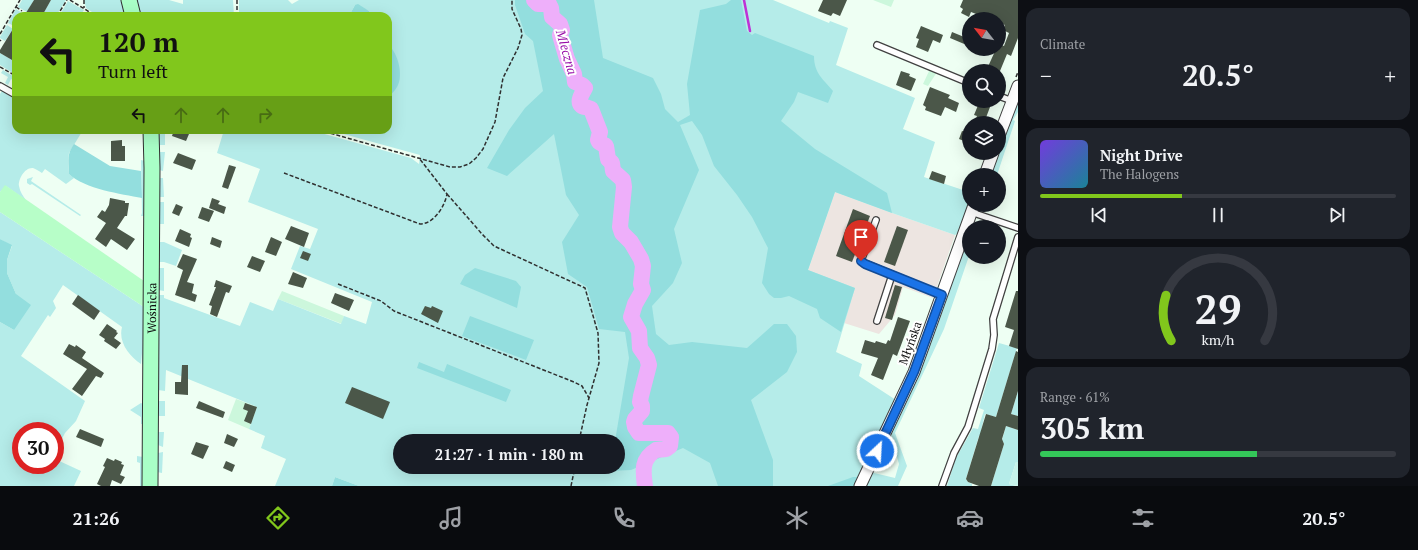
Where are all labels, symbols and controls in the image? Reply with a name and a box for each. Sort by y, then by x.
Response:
north arrow [962,12,1006,56]
map controls [962,12,1006,264]
text: 120 m [98,23,179,60]
water label: Mleczna [552,26,582,77]
icon: left [32,28,84,80]
text: Climate [1040,35,1085,53]
text: 20.5° [1182,55,1254,95]
text: Turn left [98,59,168,83]
text: − [1040,61,1052,90]
text: + [1384,61,1396,90]
button: search [962,64,1006,108]
icon: left [128,104,150,126]
icon: ahead [170,104,192,126]
icon: ahead [212,104,234,126]
icon: right [254,104,276,126]
button: layers [962,116,1006,160]
text: Night Drive [1100,145,1183,165]
text: The Halogens [1100,165,1179,183]
button: + [962,168,1006,212]
icon: previous [1088,204,1110,226]
icon: pause [1207,204,1229,226]
icon: next [1326,204,1348,226]
pin [844,220,878,261]
button: − [962,220,1006,264]
icon: arrive [850,226,872,248]
text: 29 [1194,281,1242,336]
street label: Wośnicka [143,283,159,334]
street label: Młyńska [895,319,925,367]
text: km/h [1202,329,1235,348]
text: Range · 61% [1040,388,1110,406]
text: 305 km [1040,408,1144,448]
speed limit sign: 30 [12,422,64,474]
position arrow [856,430,898,472]
text: 21:27 · 1 min · 180 m [435,444,583,464]
icon: directions [264,504,292,532]
icon: music [437,504,465,532]
icon: phone [610,504,638,532]
icon: climate [783,504,811,532]
icon: car [956,504,984,532]
icon: filters [1129,504,1157,532]
text: 21:26 [72,506,119,530]
text: 20.5° [1302,506,1345,530]

